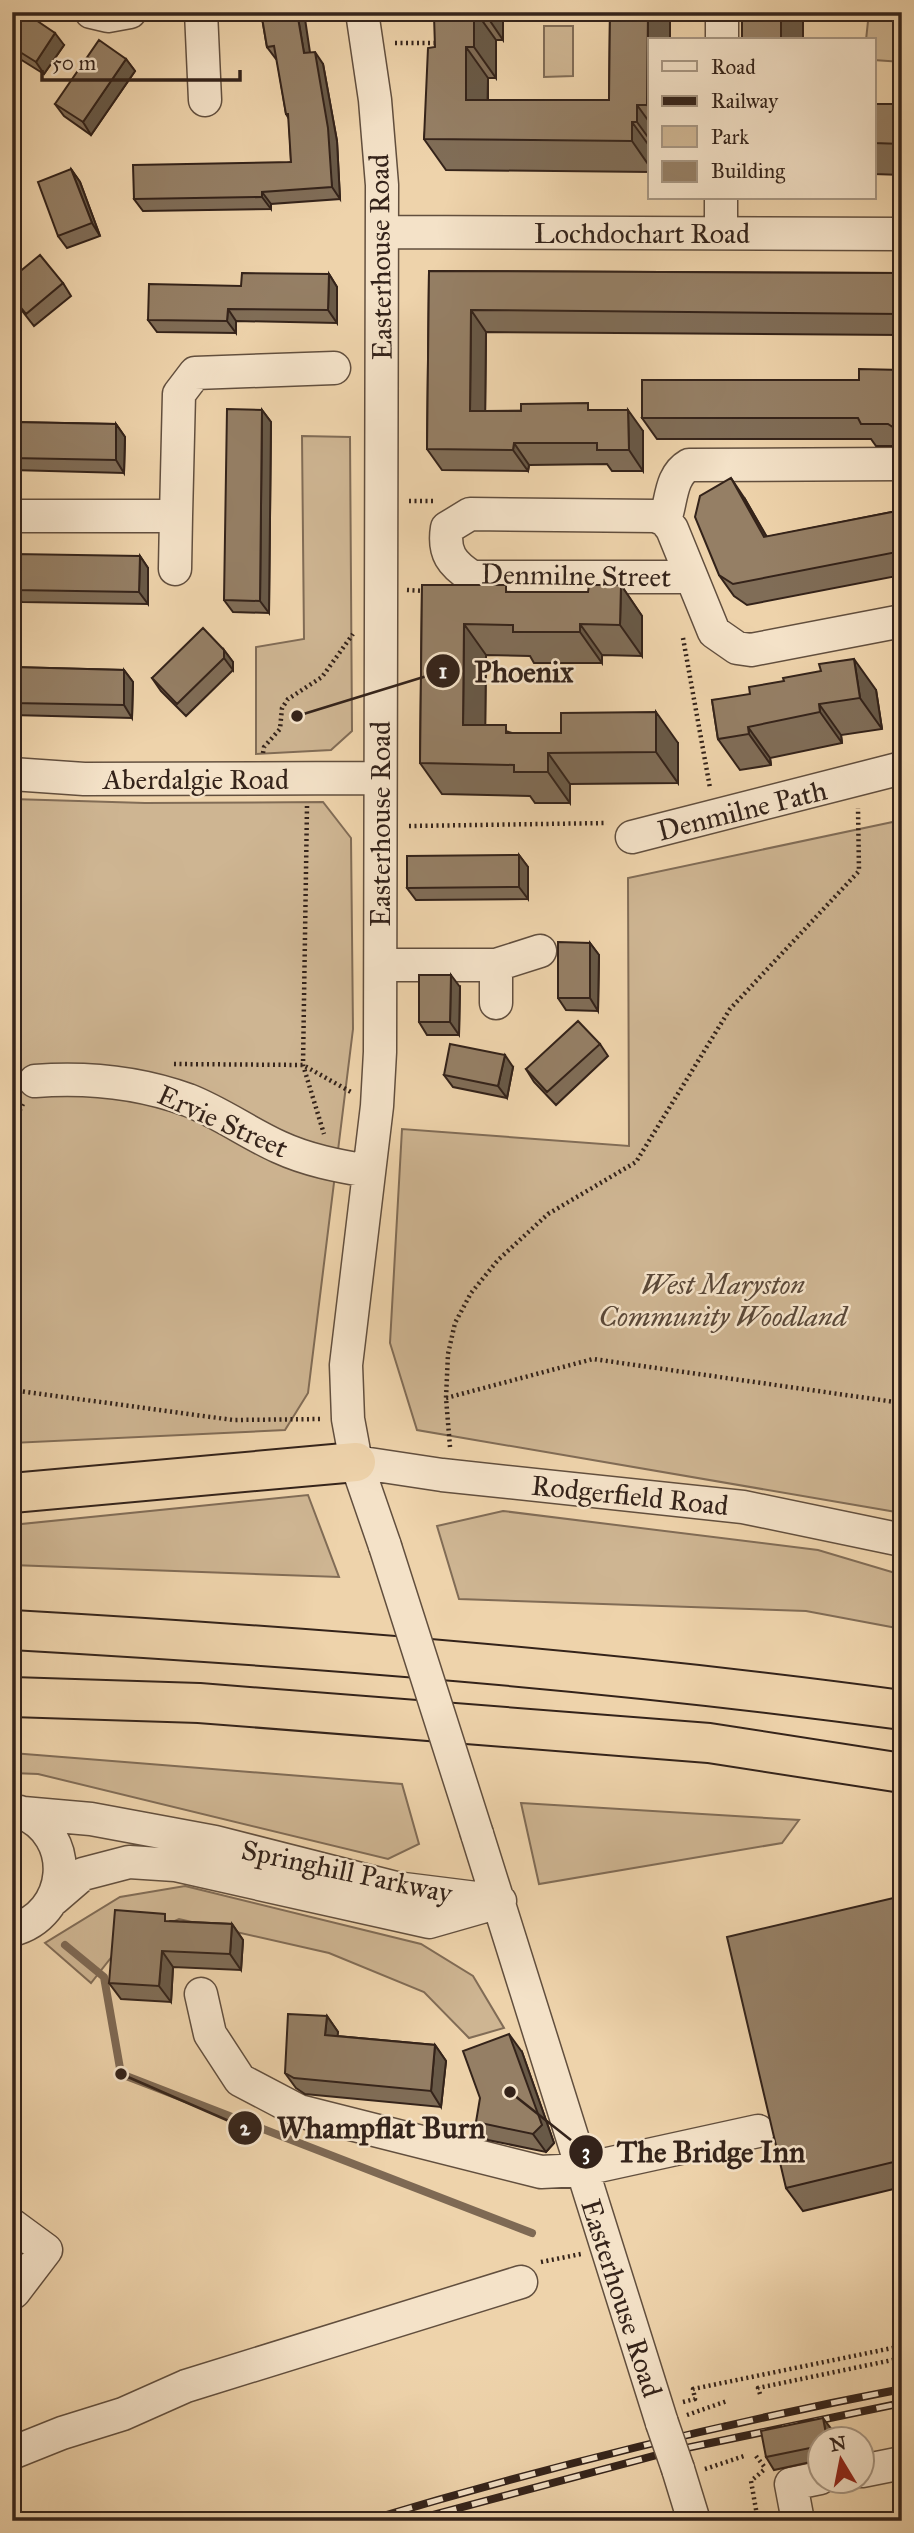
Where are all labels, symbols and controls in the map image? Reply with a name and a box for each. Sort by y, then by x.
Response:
scale bar [42,38,240,82]
legend [648,38,876,200]
text: 50 m [52,50,97,76]
text: Road [711,54,756,80]
text: Railway [711,88,779,114]
text: Park [711,124,749,150]
street label: Easterhouse Road [361,154,400,360]
text: Building [711,158,785,184]
street label: Lochdochart Road [534,216,750,251]
street label: Denmilne Street [481,556,671,595]
callout: Phoenix [425,646,588,697]
text: Phoenix [474,654,574,690]
text: 1 [439,658,447,684]
street label: Easterhouse Road [363,721,398,927]
street label: Aberdalgie Road [102,762,289,797]
street label: Denmilne Path [654,772,831,848]
street label: Ervie Street [152,1077,294,1166]
park label: West Maryston Community Woodland [599,1267,850,1334]
street label: Rodgerfield Road [530,1468,730,1523]
street label: Springhill Parkway [238,1832,456,1911]
callout: Whampflat Burn [227,2102,499,2153]
text: Whampflat Burn [277,2110,486,2146]
text: 2 [240,2115,251,2141]
callout: The Bridge Inn [568,2126,820,2177]
text: The Bridge Inn [617,2134,806,2170]
text: 3 [582,2139,590,2165]
street label: Easterhouse Road [573,2195,670,2402]
north arrow [806,2424,876,2494]
text: N [828,2431,848,2456]

